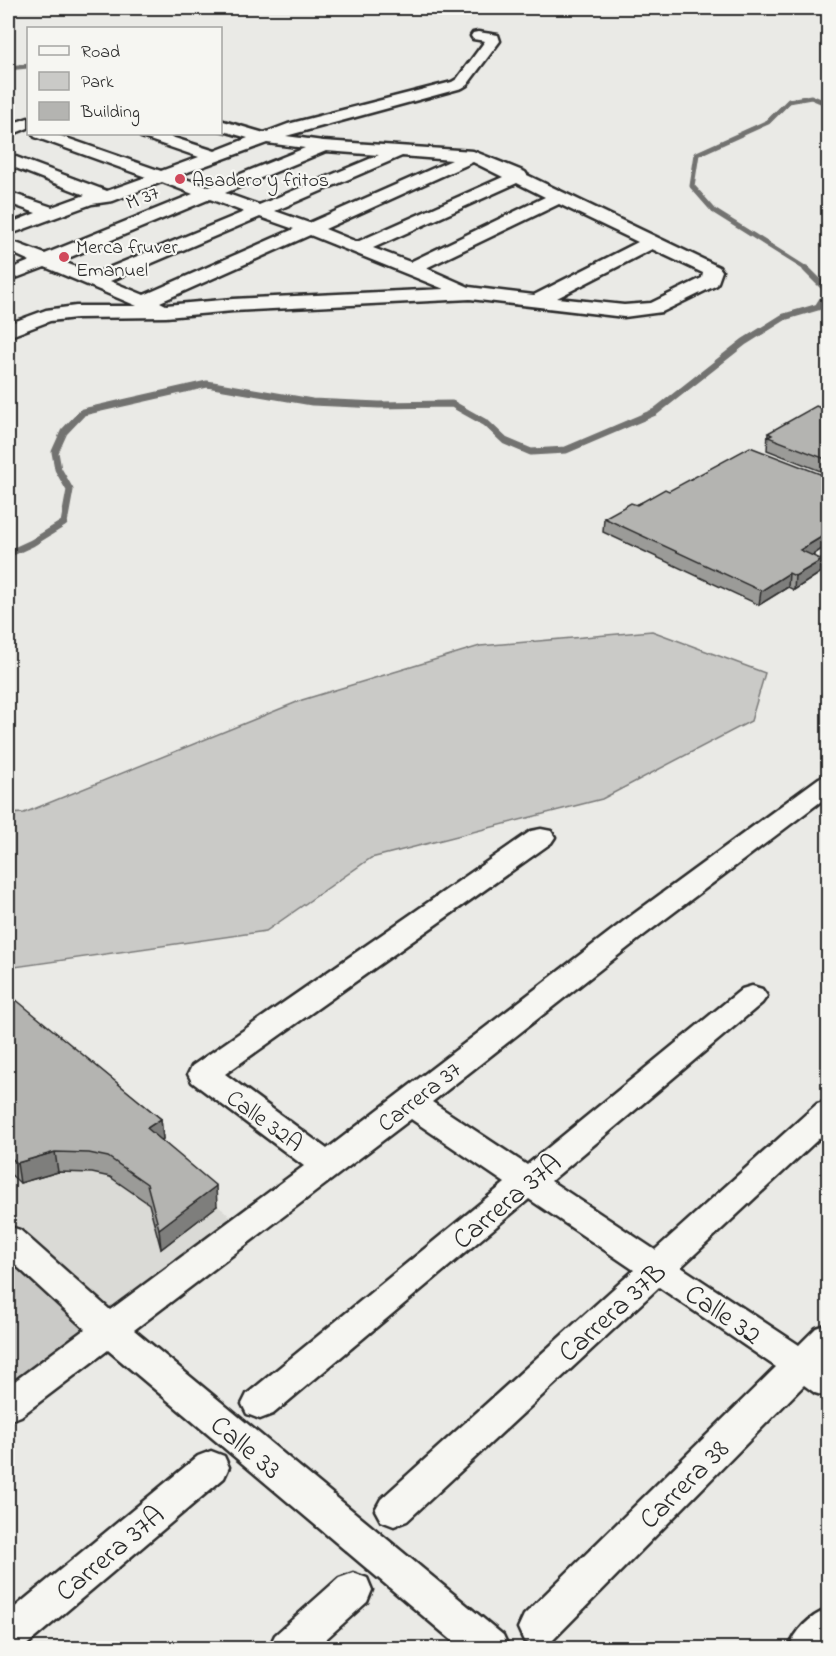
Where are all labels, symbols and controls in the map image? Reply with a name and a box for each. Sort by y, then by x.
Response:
legend [27,27,222,135]
text: Road [81,40,120,66]
text: Park [81,70,114,96]
text: Building [80,100,140,127]
place label: Asadero y fritos [192,167,329,196]
marker: Asadero y fritos [173,172,187,186]
street label: M 37 [122,180,164,219]
place label: Merca fruver Emanuel [76,234,179,286]
marker: Merca fruver Emanuel [57,250,71,264]
street label: Carrera 37 [371,1054,470,1142]
street label: Calle 32A [218,1082,309,1162]
street label: Carrera 37A [445,1145,572,1261]
street label: Carrera 37B [550,1254,677,1373]
street label: Calle 32 [675,1275,769,1357]
street label: Calle 33 [200,1406,290,1491]
street label: Carrera 38 [631,1431,740,1540]
street label: Carrera 37A [48,1497,175,1613]

